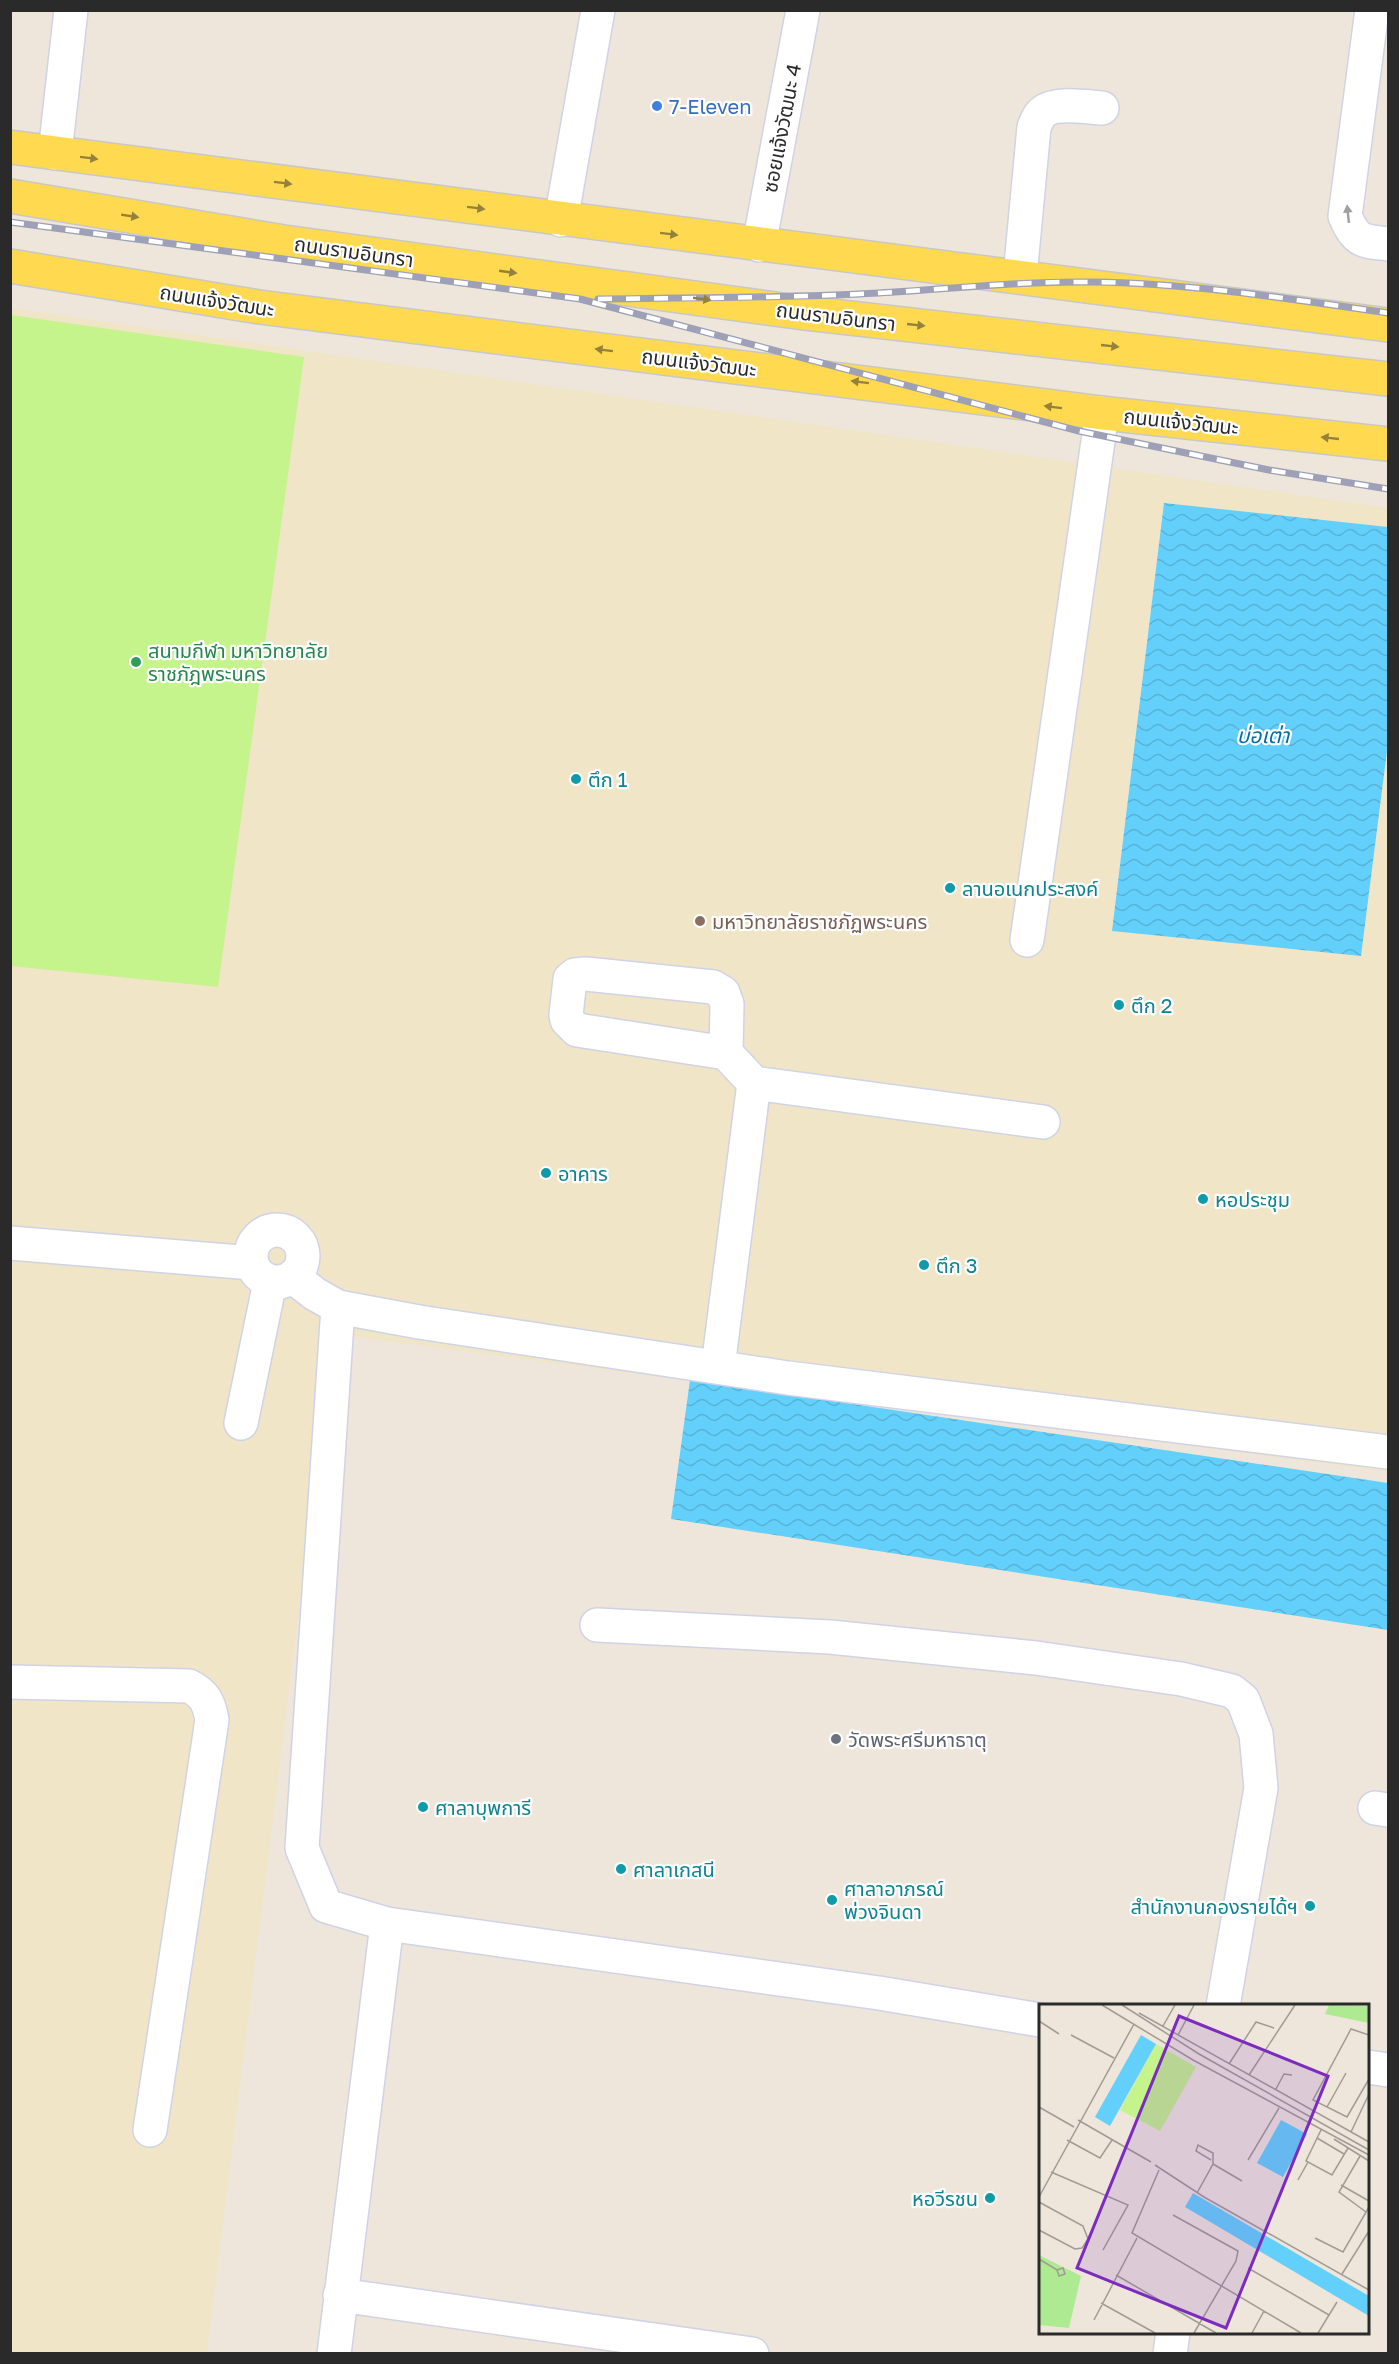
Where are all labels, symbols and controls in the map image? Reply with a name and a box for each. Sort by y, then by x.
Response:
street label: ซอยแจ้งวัฒนะ 4 [757,62,805,194]
place label: 7-Eleven [669,94,752,118]
marker: 7-Eleven [650,99,664,113]
one-way arrow [80,153,99,162]
one-way arrow [273,178,292,188]
one-way arrow [467,204,486,213]
one-way arrow [1343,205,1353,224]
one-way arrow [121,212,140,221]
one-way arrow [660,229,679,238]
street label: ถนนรามอินทรา [293,231,415,271]
one-way arrow [499,268,518,277]
street label: ถนนแจ้งวัฒนะ [158,279,276,321]
one-way arrow [692,294,711,303]
street label: ถนนรามอินทรา [775,297,897,335]
one-way arrow [907,320,926,330]
one-way arrow [1100,342,1119,351]
street label: ถนนแจ้งวัฒนะ [640,343,758,381]
one-way arrow [594,346,613,355]
one-way arrow [850,378,869,387]
one-way arrow [1044,402,1063,411]
street label: ถนนแจ้งวัฒนะ [1122,403,1240,439]
one-way arrow [1321,433,1340,442]
place label: สนามกีฬา มหาวิทยาลัย ราชภัฎพระนคร [148,638,328,685]
marker: สนามกีฬา มหาวิทยาลัย ราชภัฎพระนคร [129,655,143,669]
water label: บ่อเต่า [1237,722,1291,748]
place label: ตึก 1 [588,767,628,791]
marker: ตึก 1 [569,772,583,786]
place label: ลานอเนกประสงค์ [962,876,1098,900]
marker: ลานอเนกประสงค์ [943,881,957,895]
place label: มหาวิทยาลัยราชภัฏพระนคร [712,909,927,933]
marker: มหาวิทยาลัยราชภัฏพระนคร [693,914,707,928]
place label: ตึก 2 [1131,993,1172,1017]
marker: ตึก 2 [1112,998,1126,1012]
place label: อาคาร [558,1161,608,1185]
marker: อาคาร [539,1166,553,1180]
place label: หอประชุม [1215,1187,1290,1212]
marker: หอประชุม [1196,1192,1210,1206]
place label: ตึก 3 [936,1253,977,1277]
marker: ตึก 3 [917,1258,931,1272]
place label: วัดพระศรีมหาธาตุ [848,1727,987,1752]
marker: วัดพระศรีมหาธาตุ [829,1732,843,1746]
place label: ศาลาบุพการี [435,1795,531,1820]
marker: ศาลาบุพการี [416,1800,430,1814]
place label: ศาลาเกสนี [633,1857,715,1881]
marker: ศาลาเกสนี [614,1862,628,1876]
place label: ศาลาอาภรณ์ พ่วงจินดา [844,1876,944,1923]
marker: ศาลาอาภรณ์ พ่วงจินดา [825,1893,839,1907]
place label: สำนักงานกองรายได้ฯ [1131,1894,1298,1918]
marker: สำนักงานกองรายได้ฯ [1303,1899,1317,1913]
inset map [1039,2004,1369,2334]
place label: หอวีรชน [912,2186,978,2210]
marker: หอวีรชน [983,2191,997,2205]

